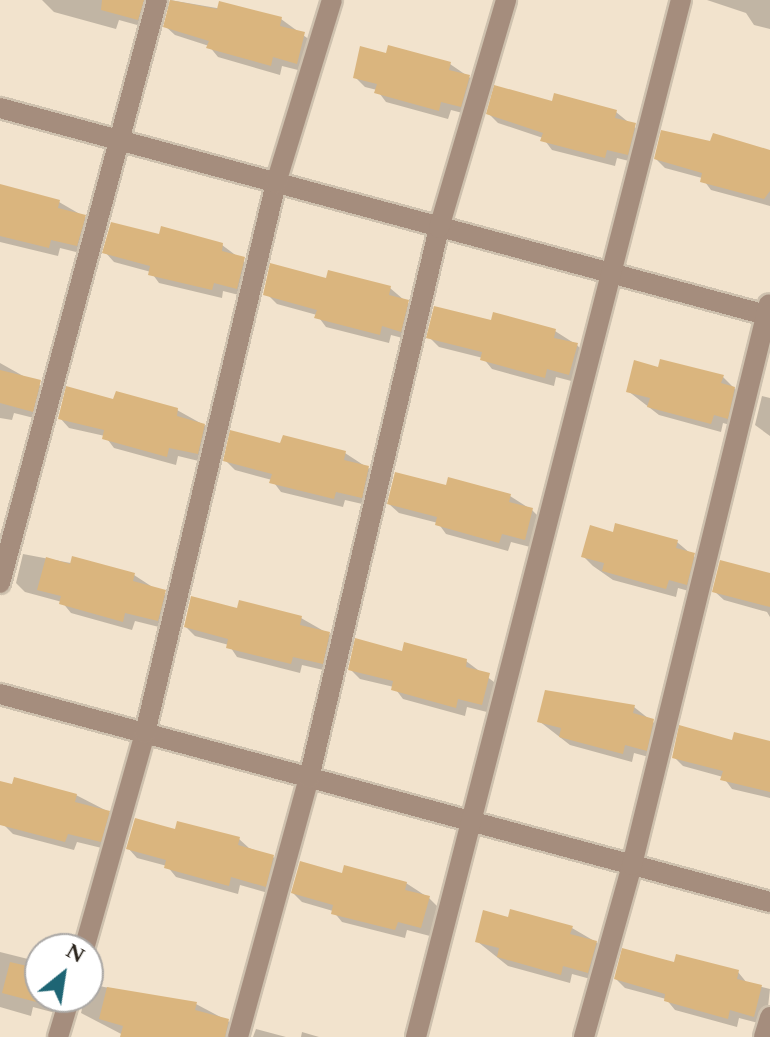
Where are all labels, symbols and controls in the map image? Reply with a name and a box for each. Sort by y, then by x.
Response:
north arrow [24,933,104,1013]
text: N [59,935,91,972]

